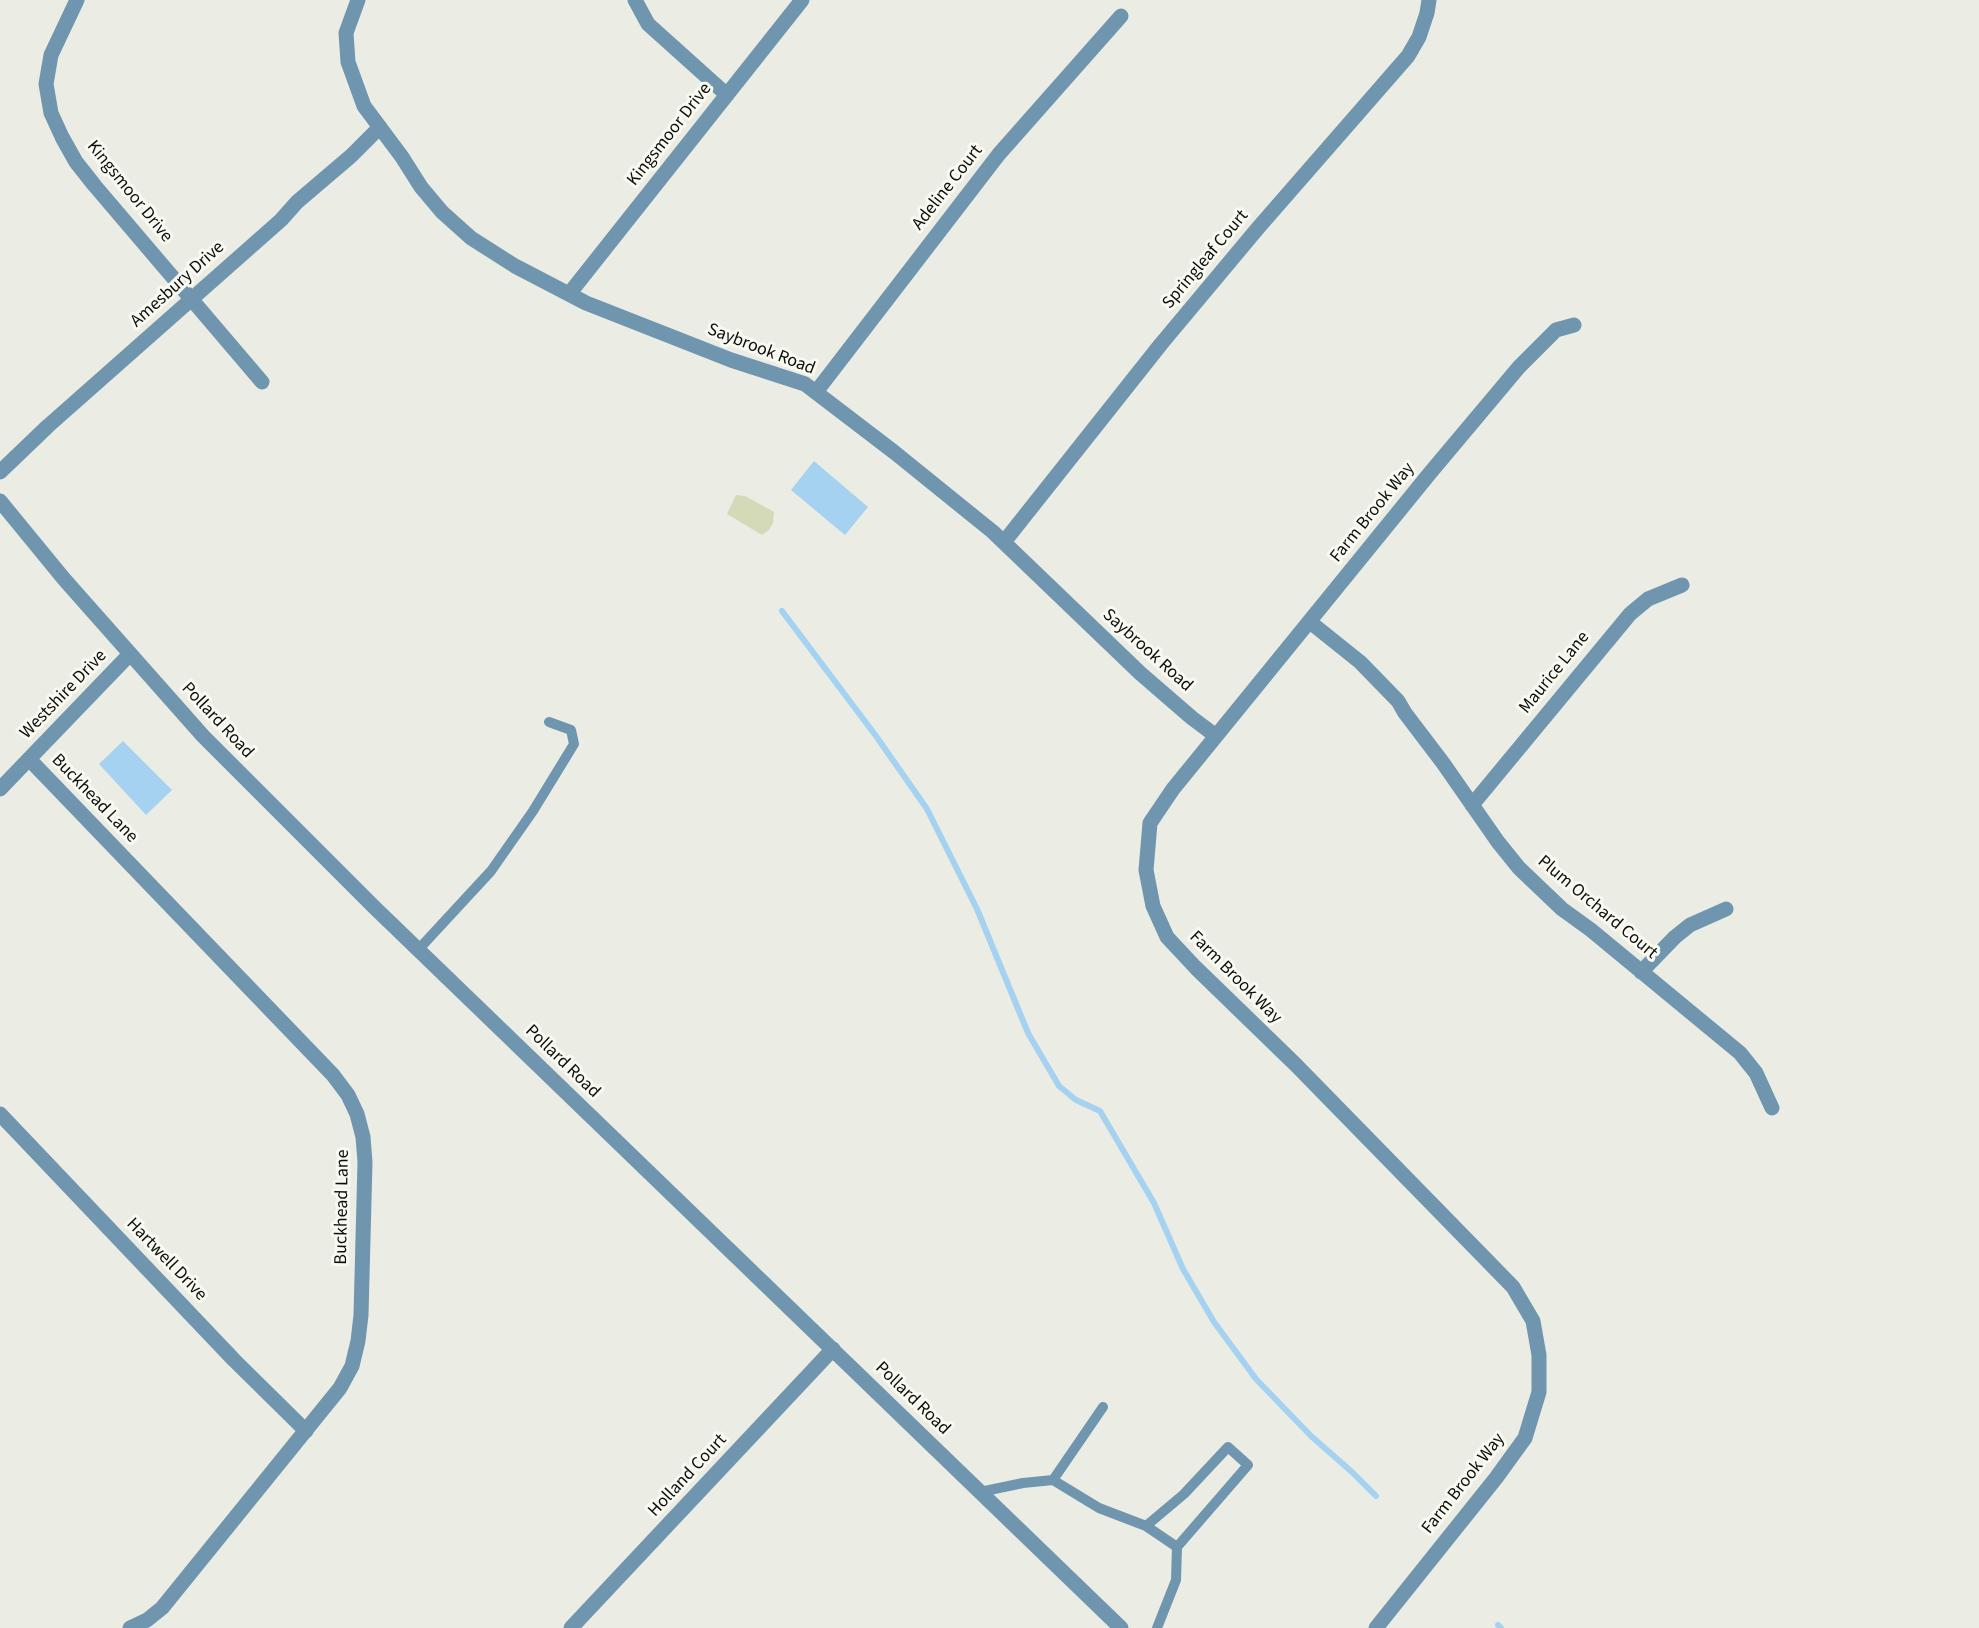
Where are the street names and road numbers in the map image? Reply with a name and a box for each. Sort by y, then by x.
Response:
street label: Kingsmoor Drive [623,79,717,191]
street label: Kingsmoor Drive [81,137,177,247]
street label: Adeline Court [908,141,988,235]
street label: Springleaf Court [1158,206,1254,314]
street label: Amesbury Drive [127,237,229,333]
street label: Saybrook Road [704,320,818,380]
street label: Farm Brook Way [1326,459,1420,567]
street label: Saybrook Road [1098,605,1196,697]
street label: Maurice Lane [1515,628,1595,718]
street label: Westshire Drive [16,646,112,744]
street label: Pollard Road [176,679,258,763]
street label: Buckhead Lane [46,750,142,848]
street label: Plum Orchard Court [1533,852,1661,964]
street label: Farm Brook Way [1184,927,1286,1029]
street label: Pollard Road [520,1021,604,1103]
street label: Buckhead Lane [331,1149,355,1265]
street label: Hartwell Drive [121,1214,211,1306]
street label: Pollard Road [870,1358,954,1440]
street label: Farm Brook Way [1418,1429,1510,1539]
street label: Holland Court [644,1430,732,1522]

